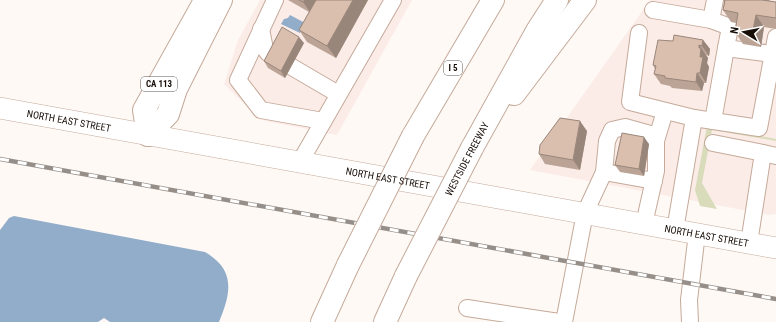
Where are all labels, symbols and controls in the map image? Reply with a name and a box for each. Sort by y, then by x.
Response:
north arrow [724,12,764,52]
text: N [728,26,742,35]
road number: I 5 [444,61,462,75]
road number: CA 113 [141,77,177,91]
street label: NORTH EAST STREET [26,107,112,133]
street label: WESTSIDE FREEWAY [443,120,491,198]
street label: NORTH EAST STREET [345,165,431,191]
street label: NORTH EAST STREET [664,223,749,248]

